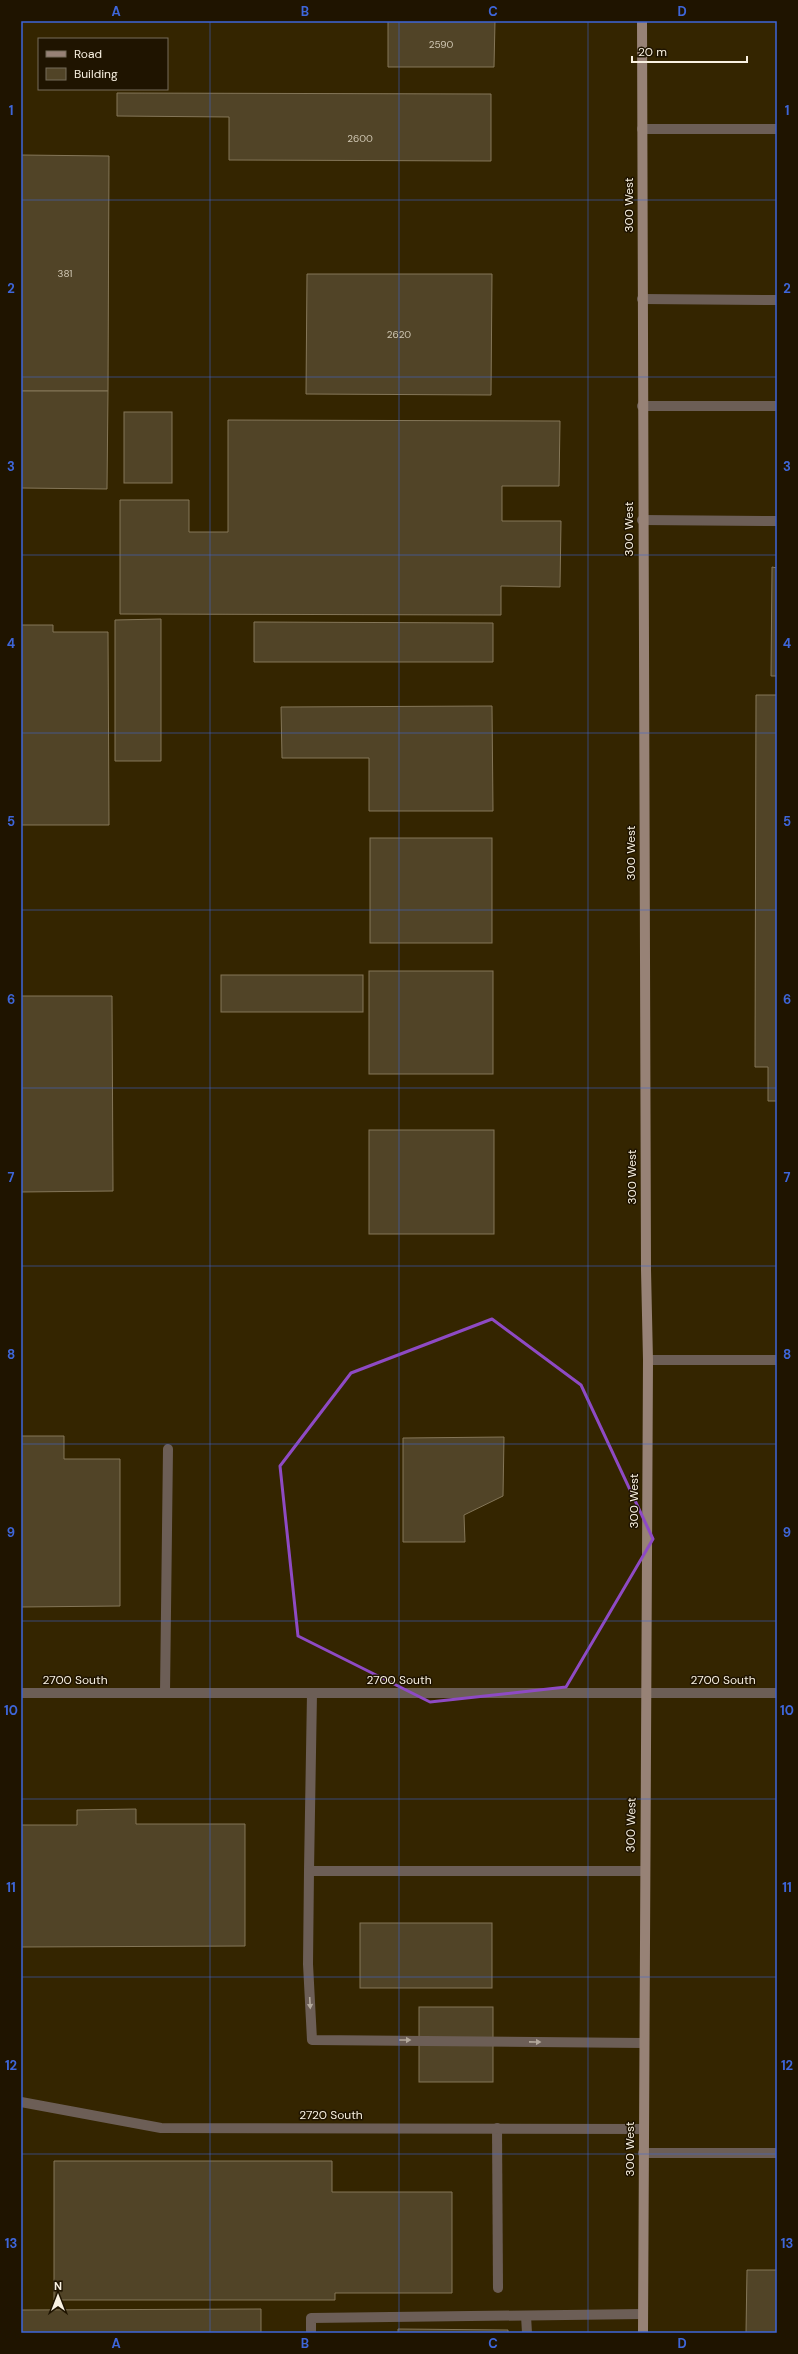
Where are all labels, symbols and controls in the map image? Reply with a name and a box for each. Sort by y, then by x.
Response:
text: A [111,3,121,20]
text: B [301,3,309,20]
text: C [488,3,498,20]
text: D [677,3,687,20]
legend [38,38,168,90]
house number: 2590 [429,38,453,51]
scale bar [632,38,747,64]
text: 20 m [638,44,667,60]
text: Road [74,46,102,62]
text: Building [74,66,118,82]
text: 1 [9,102,13,119]
text: 1 [785,102,789,119]
house number: 2600 [347,132,373,145]
street label: 300 West [621,177,637,233]
house number: 381 [58,267,72,280]
text: 2 [7,280,15,297]
text: 2 [783,280,791,297]
house number: 2620 [387,328,411,341]
text: 3 [7,458,15,475]
text: 3 [783,458,791,475]
street label: 300 West [621,501,637,557]
text: 4 [7,635,15,652]
text: 4 [783,635,791,652]
text: 5 [7,813,15,830]
text: 5 [783,813,791,830]
street label: 300 West [623,825,639,881]
text: 6 [7,991,15,1008]
text: 6 [783,991,791,1008]
street label: 300 West [624,1149,640,1205]
text: 7 [8,1169,15,1186]
text: 7 [784,1169,791,1186]
text: 8 [7,1346,15,1363]
text: 8 [783,1346,791,1363]
street label: 300 West [626,1473,642,1529]
text: 9 [7,1524,15,1541]
text: 9 [783,1524,791,1541]
street label: 2700 South [42,1672,108,1688]
street label: 2700 South [366,1672,432,1688]
street label: 2700 South [690,1672,756,1688]
text: 10 [4,1702,18,1719]
text: 10 [780,1702,794,1719]
street label: 300 West [623,1797,639,1853]
text: 11 [6,1879,16,1896]
text: 11 [782,1879,792,1896]
one-way arrow [307,1997,314,2009]
one-way arrow [399,2037,412,2043]
one-way arrow [529,2039,542,2045]
text: 12 [5,2057,17,2074]
text: 12 [781,2057,793,2074]
street label: 2720 South [299,2107,363,2123]
street label: 300 West [622,2121,638,2177]
text: 13 [5,2235,17,2252]
text: 13 [781,2235,793,2252]
north arrow [38,2276,78,2316]
text: N [54,2279,62,2293]
text: A [111,2335,121,2352]
text: B [301,2335,309,2352]
text: C [488,2335,498,2352]
text: D [677,2335,687,2352]

